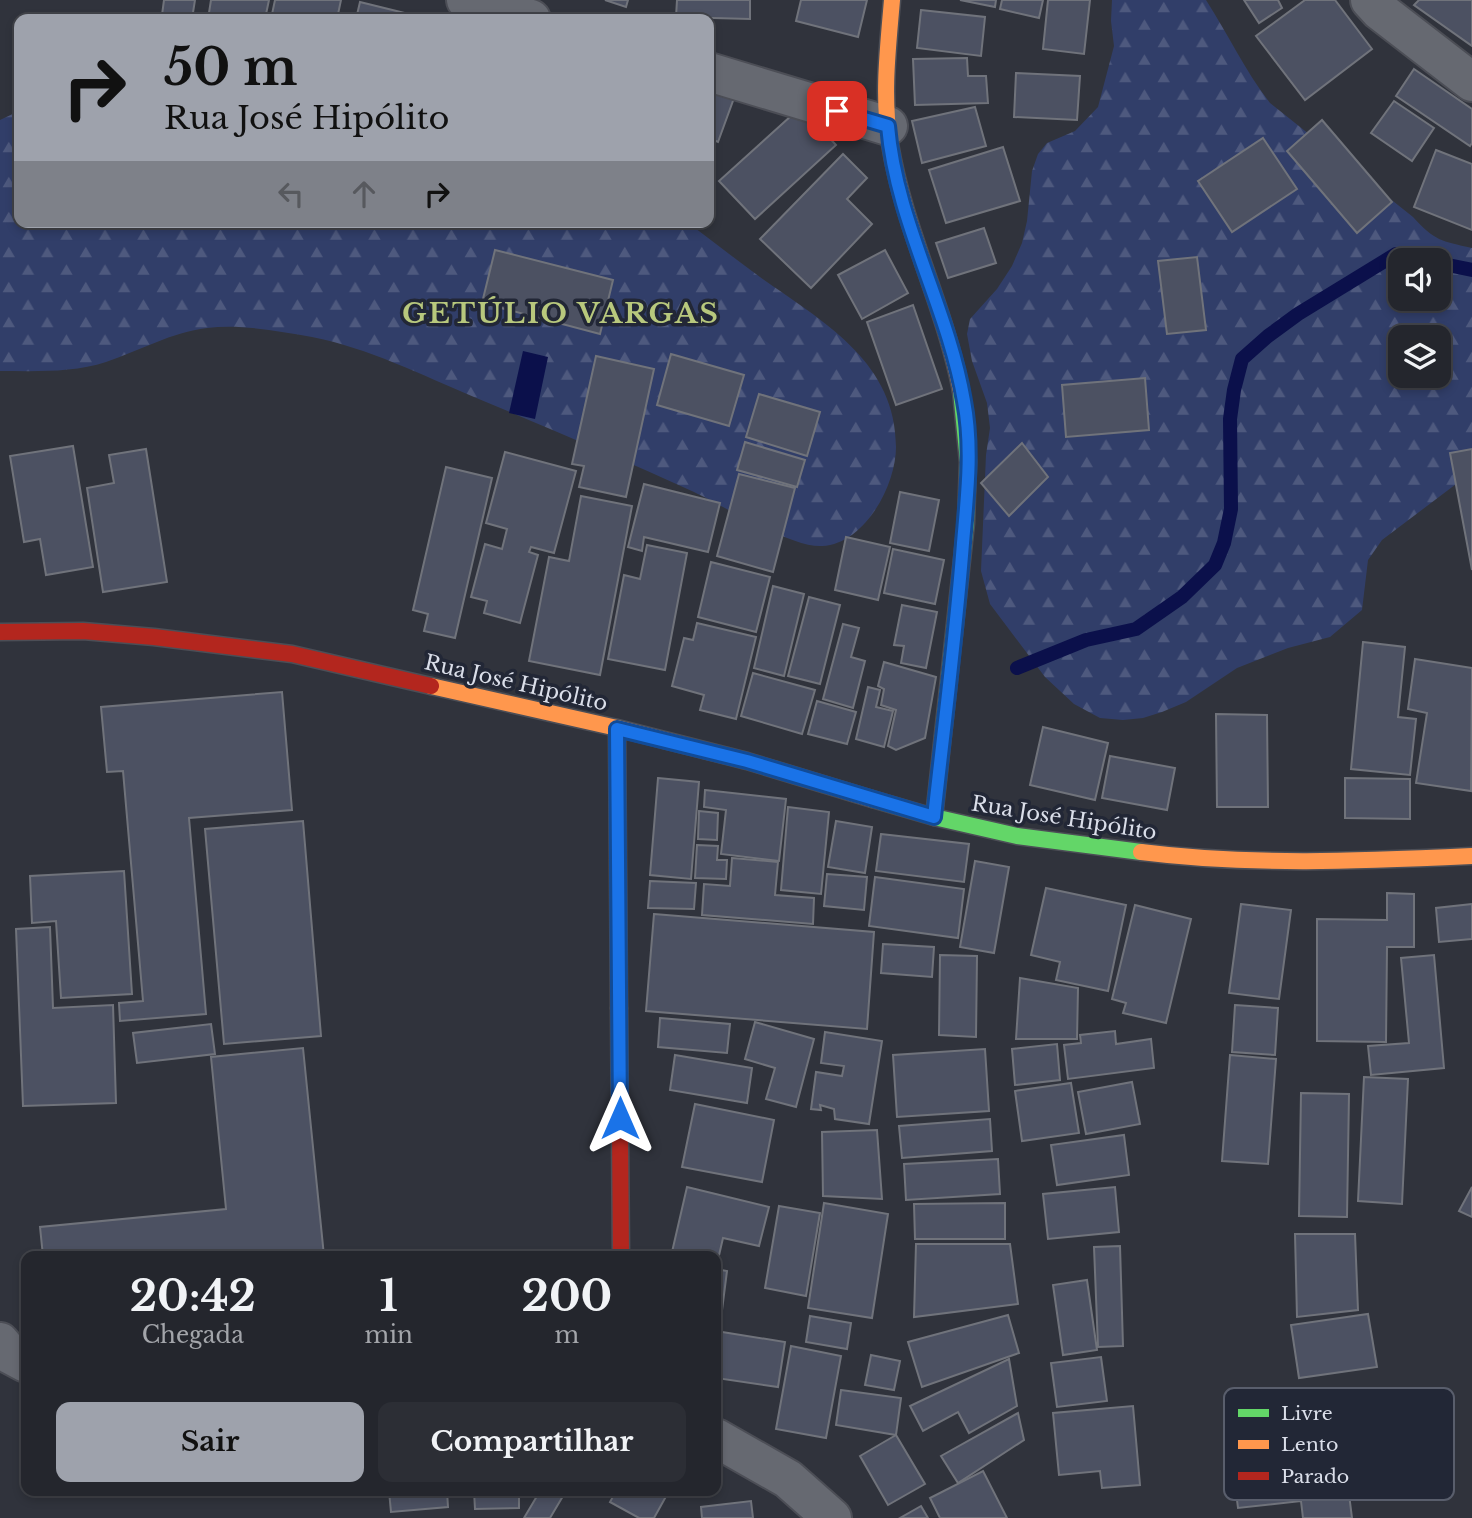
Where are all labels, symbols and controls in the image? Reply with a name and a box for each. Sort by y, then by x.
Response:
text: 50 m [164,37,297,98]
icon: right [49,42,140,133]
pin [807,81,867,141]
icon: arrive [818,92,856,130]
text: Rua José Hipólito [164,98,449,138]
icon: left [272,175,310,213]
icon: ahead [345,175,383,213]
icon: right [418,175,456,213]
map controls [1388,248,1451,388]
button: sound [1388,248,1451,311]
district label: GETÚLIO VARGAS [402,296,720,331]
button: layers [1388,325,1451,388]
street label: Rua José Hipólito [422,649,610,717]
street label: Rua José Hipólito [969,791,1159,845]
position arrow [583,1081,657,1155]
text: 20:42 [130,1270,256,1322]
text: 1 [380,1270,398,1322]
text: 200 [522,1270,612,1322]
text: Chegada [142,1321,244,1349]
text: min [365,1321,413,1349]
text: m [555,1321,579,1349]
legend [1224,1388,1454,1500]
button: Sair [56,1402,364,1482]
button: Compartilhar [378,1402,686,1482]
text: Livre [1281,1402,1333,1425]
text: Lento [1281,1433,1338,1456]
text: Parado [1281,1465,1349,1488]

